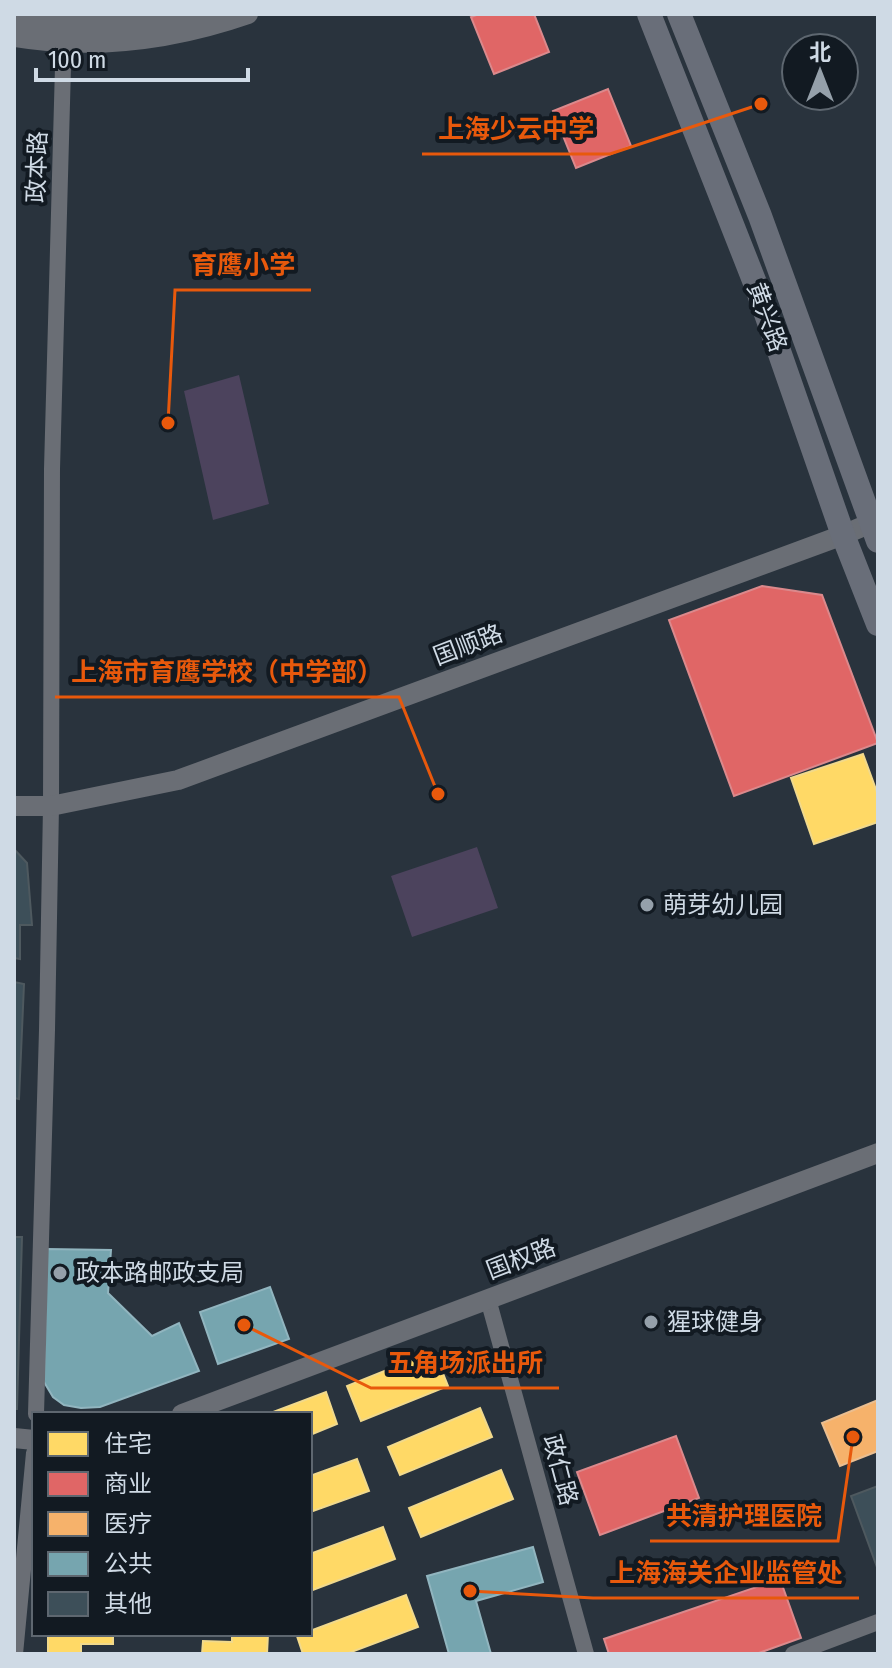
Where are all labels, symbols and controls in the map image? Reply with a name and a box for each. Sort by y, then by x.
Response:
scale bar [36,32,248,82]
north arrow [780,32,860,112]
text: 北 [809,39,831,66]
text: 100 m [48,46,106,74]
callout: 上海少云中学 [422,104,610,154]
text: 上海少云中学 [438,114,594,145]
street label: 政本路 [22,131,52,203]
callout: 育鹰小学 [175,240,311,290]
text: 育鹰小学 [191,250,295,281]
street label: 黄兴路 [742,278,792,356]
street label: 国顺路 [429,619,507,671]
callout: 上海市育鹰学校（中学部） [55,647,399,697]
text: 上海市育鹰学校（中学部） [71,657,383,688]
place label: 萌芽幼儿园 [663,891,783,919]
marker: 萌芽幼儿园 [638,896,656,914]
street label: 国权路 [482,1233,560,1285]
place label: 政本路邮政支局 [76,1259,244,1287]
marker: 政本路邮政支局 [51,1264,69,1282]
place label: 猩球健身 [667,1308,763,1336]
marker: 猩球健身 [642,1313,660,1331]
callout: 五角场派出所 [371,1338,559,1388]
text: 五角场派出所 [387,1348,543,1379]
legend [32,1412,312,1636]
text: 住宅 [104,1430,152,1458]
street label: 政仁路 [537,1432,583,1508]
text: 商业 [104,1470,152,1498]
callout: 共清护理医院 [650,1491,838,1541]
text: 共清护理医院 [666,1501,822,1532]
text: 医疗 [104,1510,152,1538]
callout: 上海海关企业监管处 [593,1548,859,1598]
text: 公共 [104,1550,152,1578]
text: 上海海关企业监管处 [609,1558,843,1589]
text: 其他 [104,1590,152,1618]

